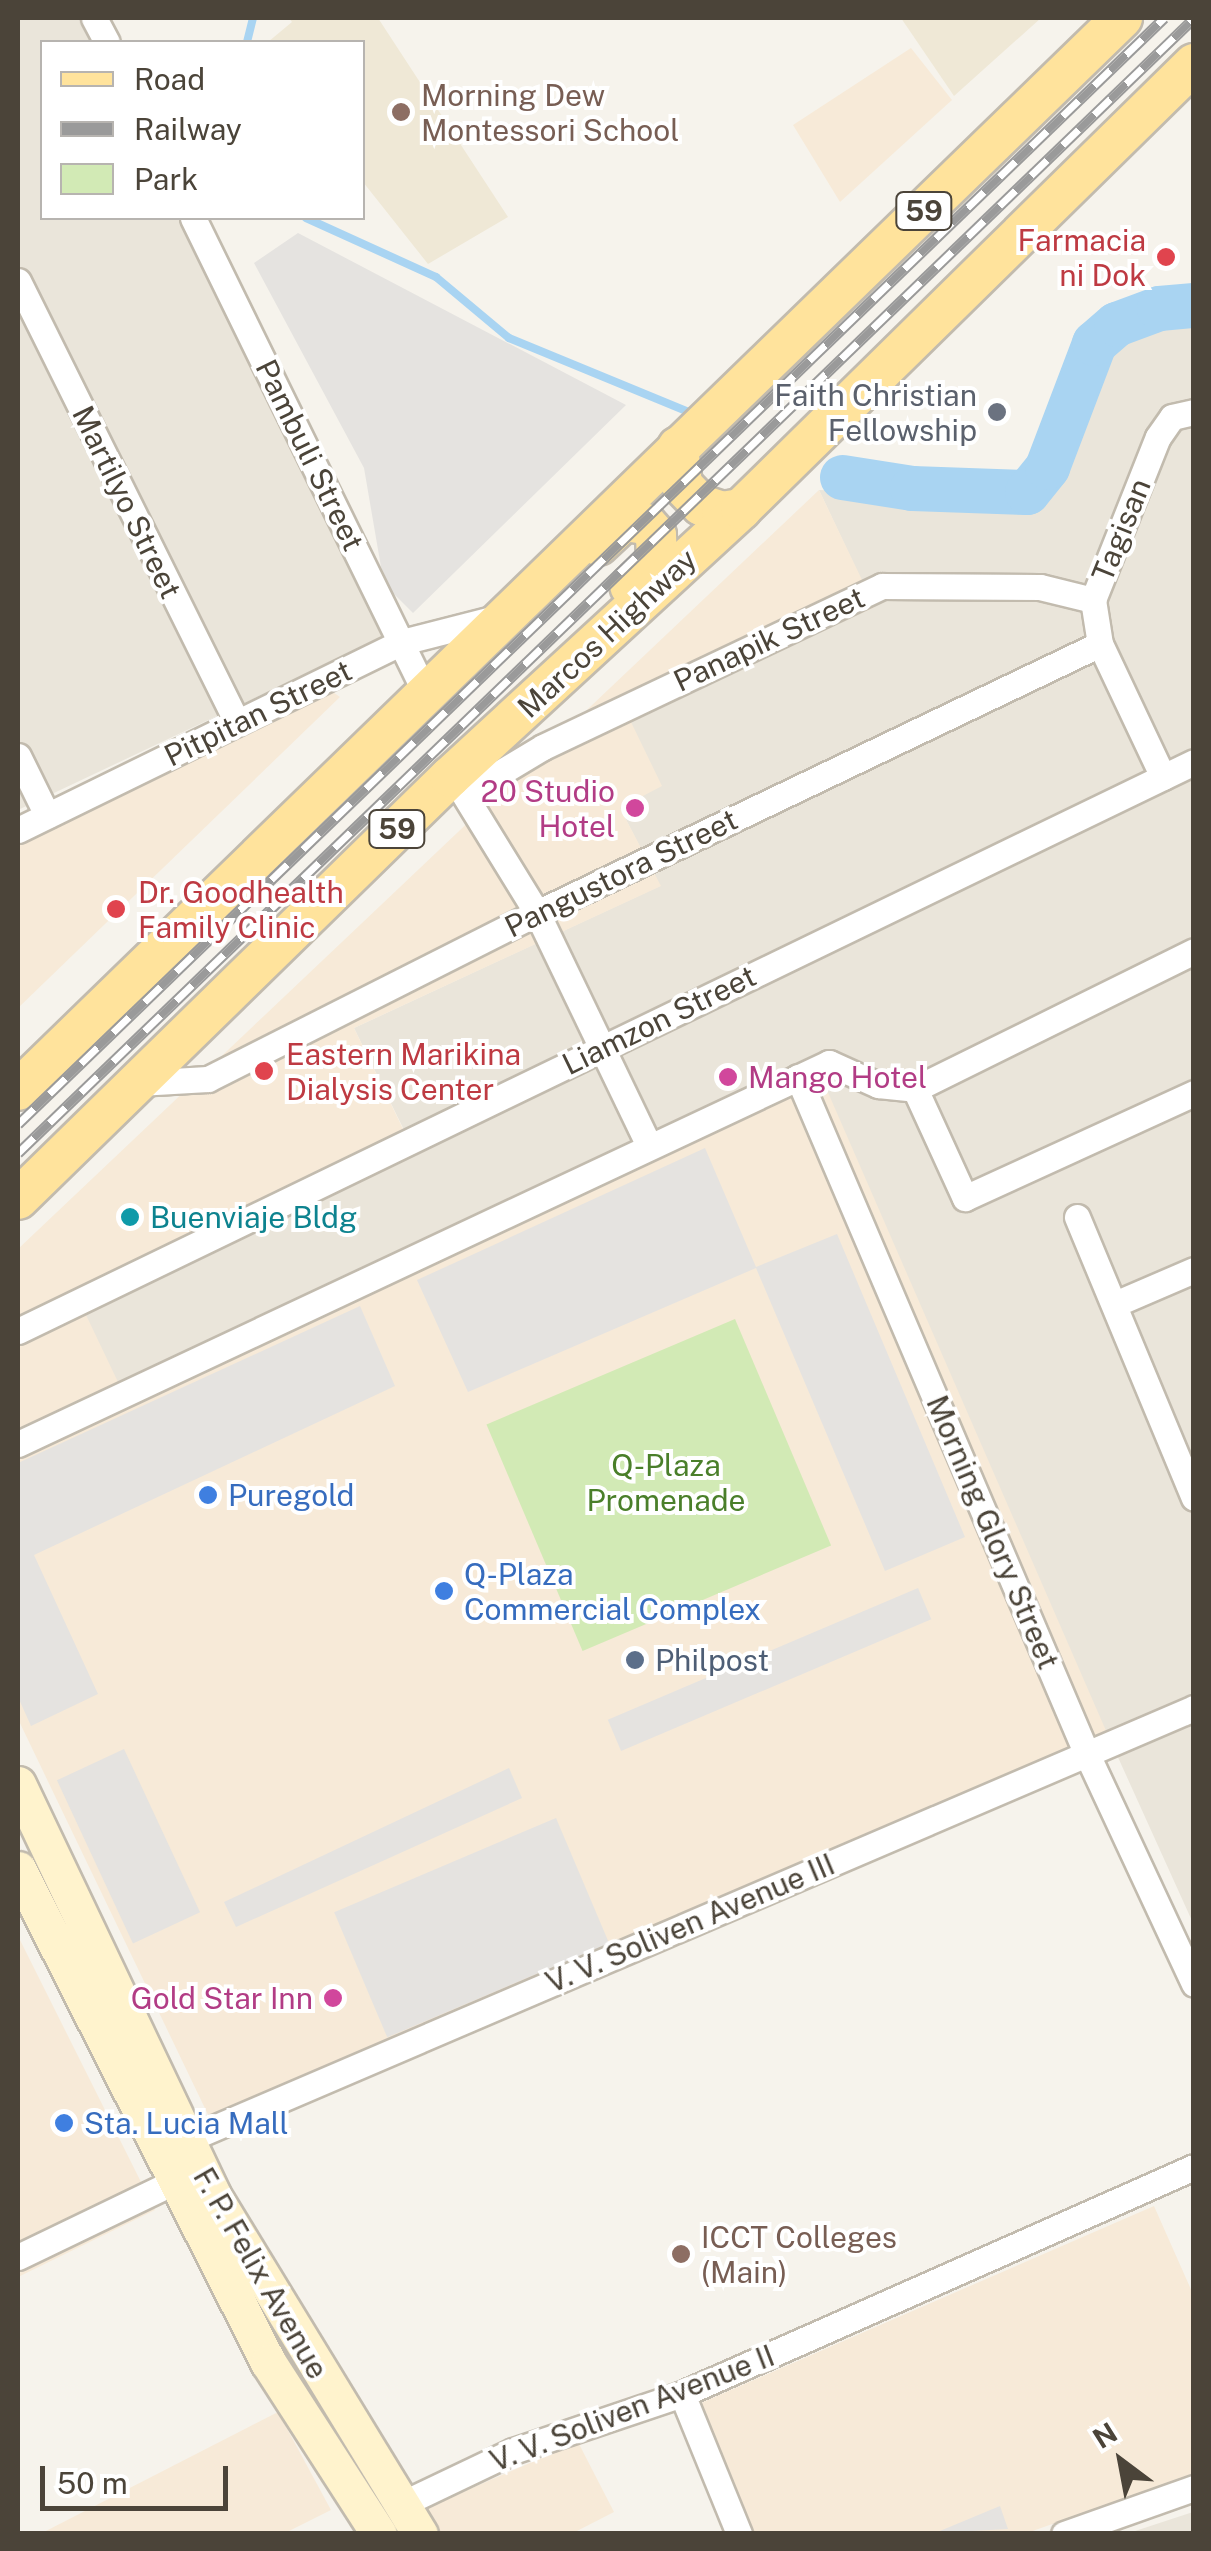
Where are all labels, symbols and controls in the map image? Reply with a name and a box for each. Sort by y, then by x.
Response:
legend [40,40,365,220]
text: Road [134,61,205,97]
place label: Morning Dew Montessori School [421,77,679,148]
marker: Morning Dew Montessori School [390,101,412,123]
text: Railway [134,111,242,147]
text: Park [134,161,198,197]
road number: 59 [894,188,954,234]
place label: Farmacia ni Dok [1018,222,1146,292]
marker: Farmacia ni Dok [1155,246,1177,268]
street label: Pambuli Street [248,354,372,556]
place label: Faith Christian Fellowship [774,377,977,448]
street label: Martilyo Street [65,400,189,604]
marker: Faith Christian Fellowship [986,401,1008,423]
street label: Tagisan [1084,473,1158,587]
street label: Marcos Highway [510,541,704,725]
street label: Panapik Street [668,579,870,699]
street label: Pitpitan Street [158,652,358,774]
place label: 20 Studio Hotel [481,773,615,844]
marker: 20 Studio Hotel [624,797,646,819]
street label: Pangustora Street [499,801,743,945]
road number: 59 [367,806,427,852]
place label: Dr. Goodhealth Family Clinic [138,874,344,944]
marker: Dr. Goodhealth Family Clinic [103,896,129,922]
street label: Liamzon Street [556,958,762,1082]
place label: Eastern Marikina Dialysis Center [286,1036,521,1106]
marker: Eastern Marikina Dialysis Center [251,1058,277,1084]
place label: Mango Hotel [748,1059,927,1095]
marker: Mango Hotel [717,1066,739,1088]
place label: Buenviaje Bldg [150,1199,358,1235]
marker: Buenviaje Bldg [119,1206,141,1228]
street label: Morning Glory Street [919,1390,1067,1674]
park label: Q-Plaza Promenade [586,1447,746,1518]
place label: Puregold [228,1477,354,1513]
marker: Puregold [197,1484,219,1506]
place label: Q-Plaza Commercial Complex [464,1556,761,1626]
marker: Q-Plaza Commercial Complex [433,1580,455,1602]
place label: Philpost [655,1642,769,1678]
marker: Philpost [624,1649,646,1671]
street label: V. V. Soliven Avenue III [540,1846,840,2000]
place label: Gold Star Inn [131,1980,313,2016]
marker: Gold Star Inn [322,1987,344,2009]
place label: Sta. Lucia Mall [84,2105,289,2141]
marker: Sta. Lucia Mall [53,2112,75,2134]
street label: F. P. Felix Avenue [186,2161,336,2385]
place label: ICCT Colleges (Main) [701,2219,897,2290]
marker: ICCT Colleges (Main) [670,2243,692,2265]
street label: V. V. Soliven Avenue II [484,2337,780,2479]
north arrow [1071,2411,1171,2511]
text: N [1087,2415,1123,2455]
scale bar [45,2446,232,2508]
text: 50 m [57,2465,128,2501]

